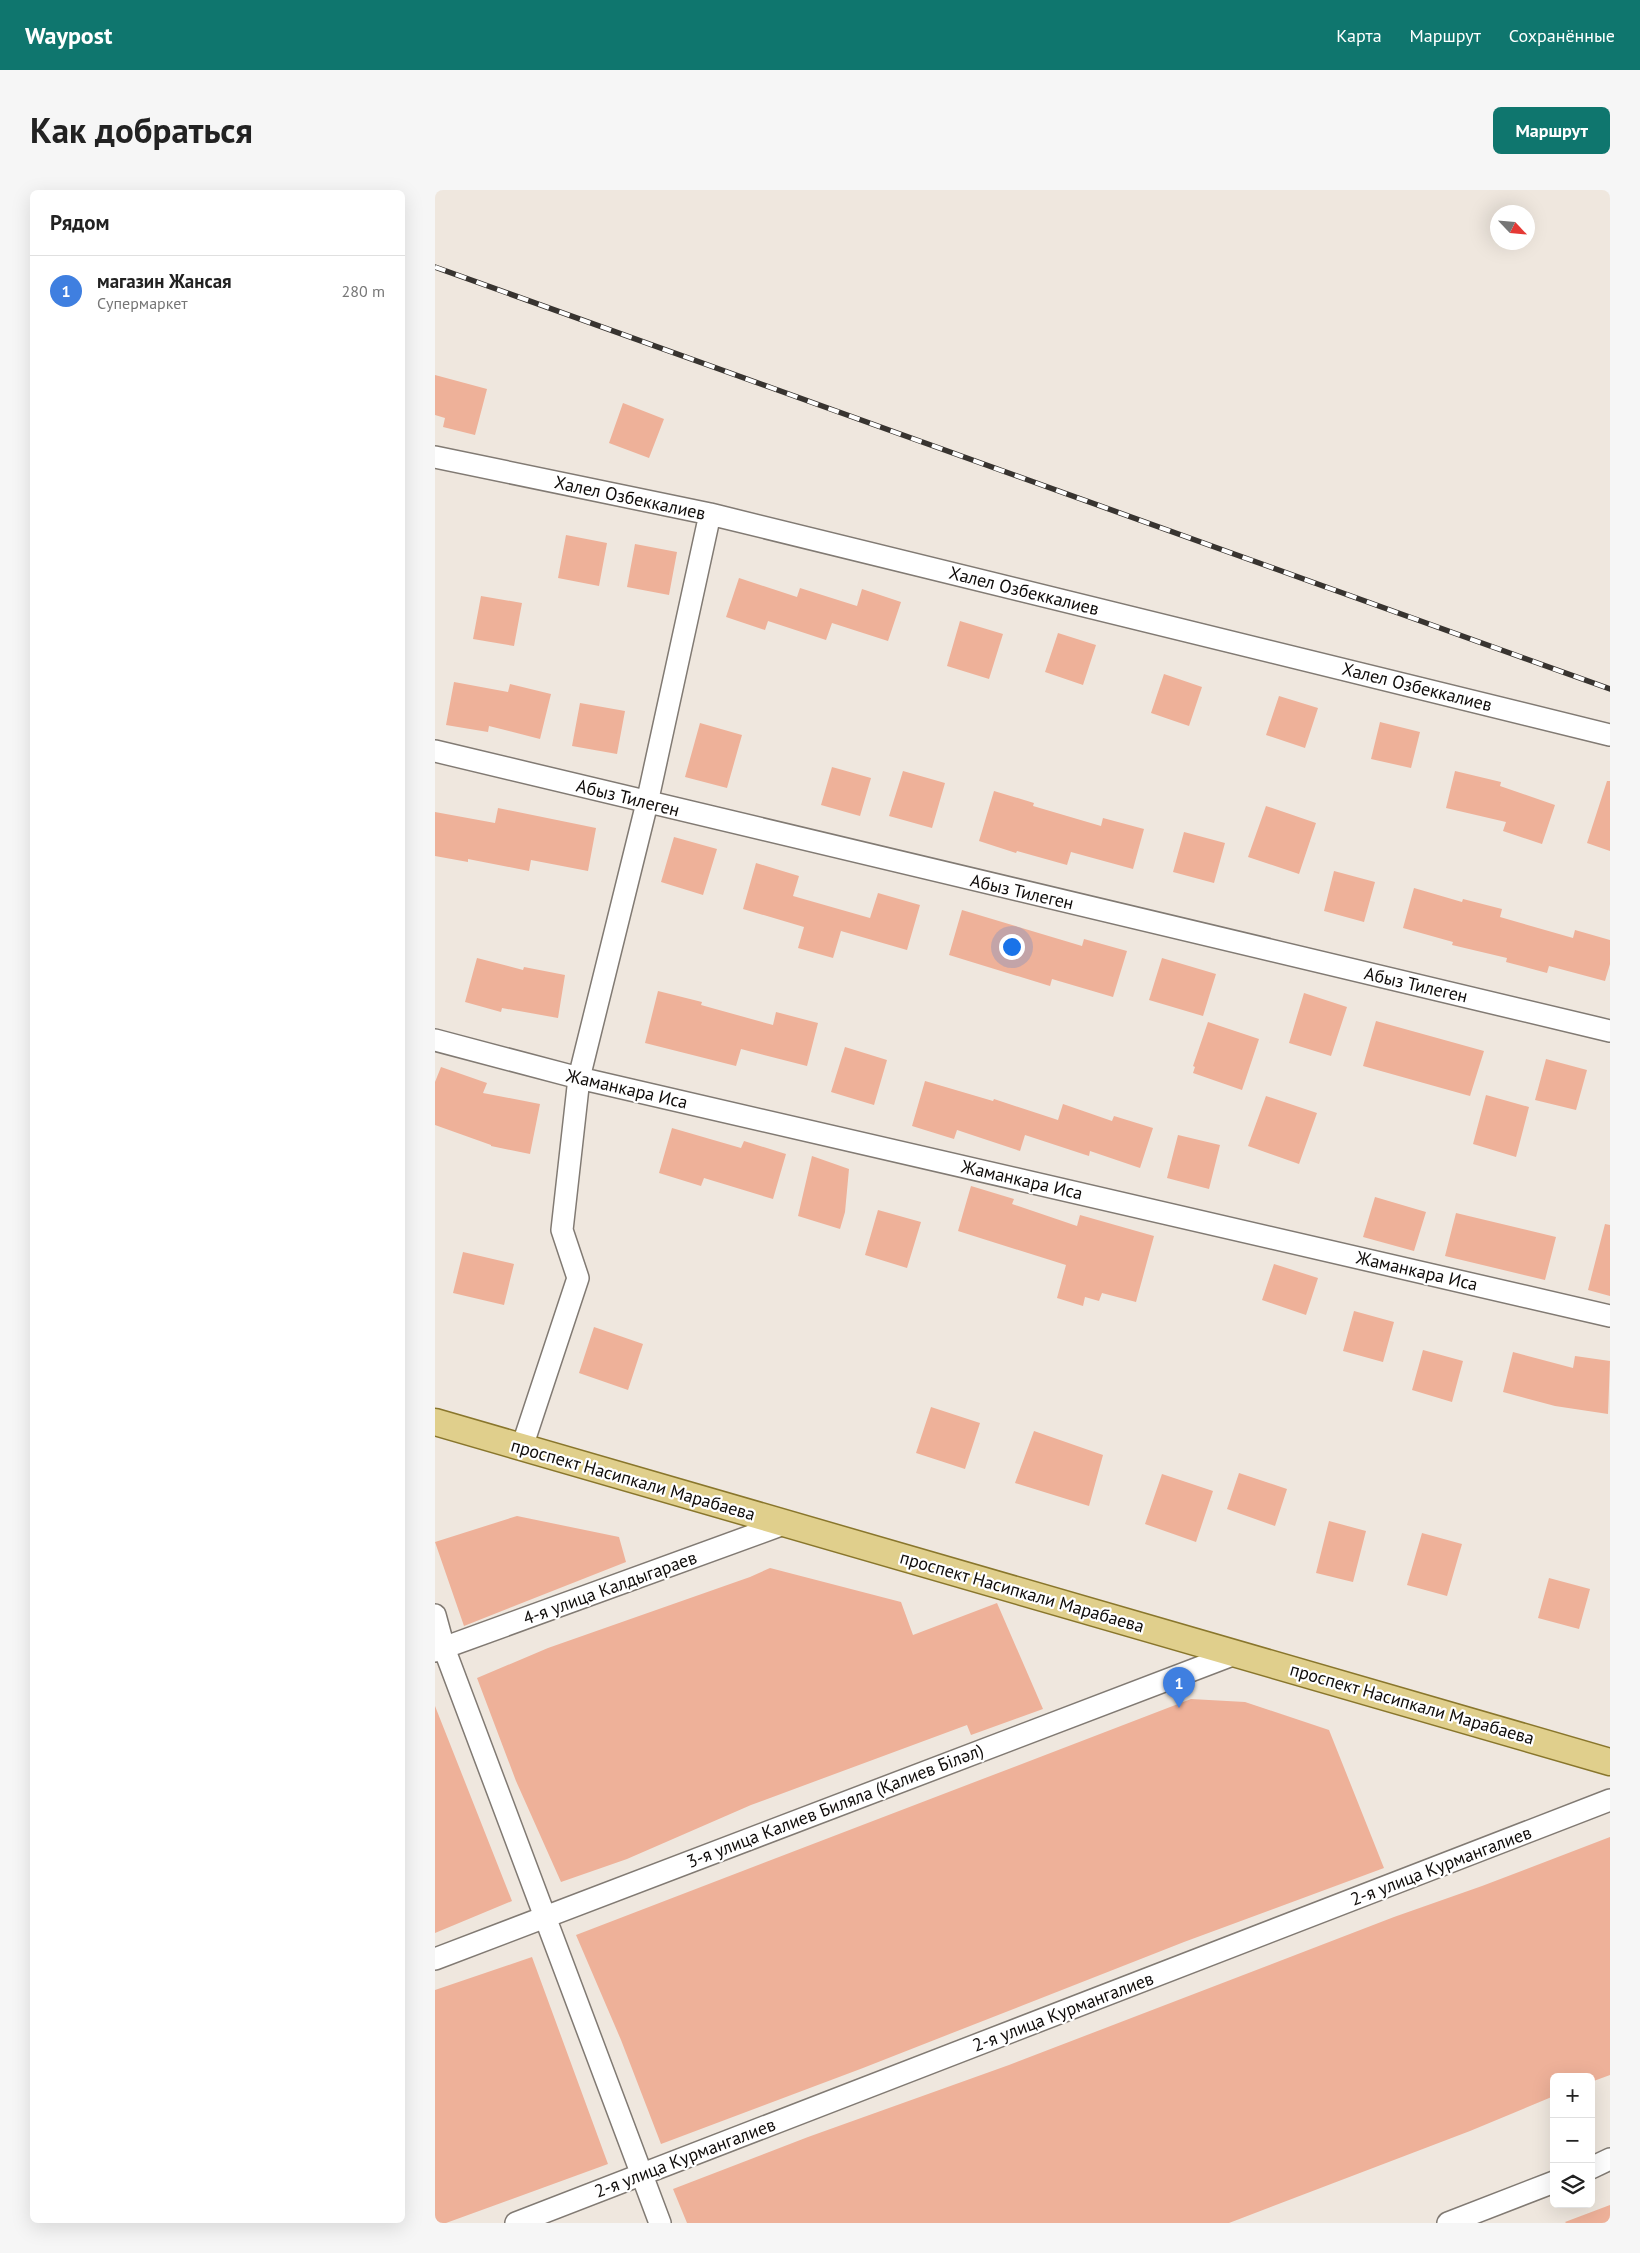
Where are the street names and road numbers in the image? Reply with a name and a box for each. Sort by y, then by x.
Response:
street label: Халел Озбеккалиев [552,470,708,525]
street label: Халел Озбеккалиев [947,561,1102,620]
street label: Халел Озбеккалиев [1340,657,1495,716]
street label: Абыз Тилеген [574,774,682,821]
street label: Абыз Тилеген [968,868,1076,915]
street label: Абыз Тилеген [1362,961,1470,1008]
street label: Жаманкара Иса [563,1063,690,1114]
street label: Жаманкара Иса [958,1154,1085,1205]
street label: Жаманкара Иса [1353,1245,1480,1296]
street label: проспект Насипкали Марабаева [508,1434,758,1525]
street label: 4-я улица Калдыгараев [520,1545,700,1630]
street label: проспект Насипкали Марабаева [897,1546,1147,1637]
street label: проспект Насипкали Марабаева [1287,1658,1537,1749]
street label: 3-я улица Калиев Биляла (Қалиев Біләл) [683,1738,986,1873]
street label: 2-я улица Курмангалиев [1347,1820,1535,1911]
street label: 2-я улица Курмангалиев [969,1966,1157,2057]
street label: 2-я улица Курмангалиев [591,2112,779,2203]

